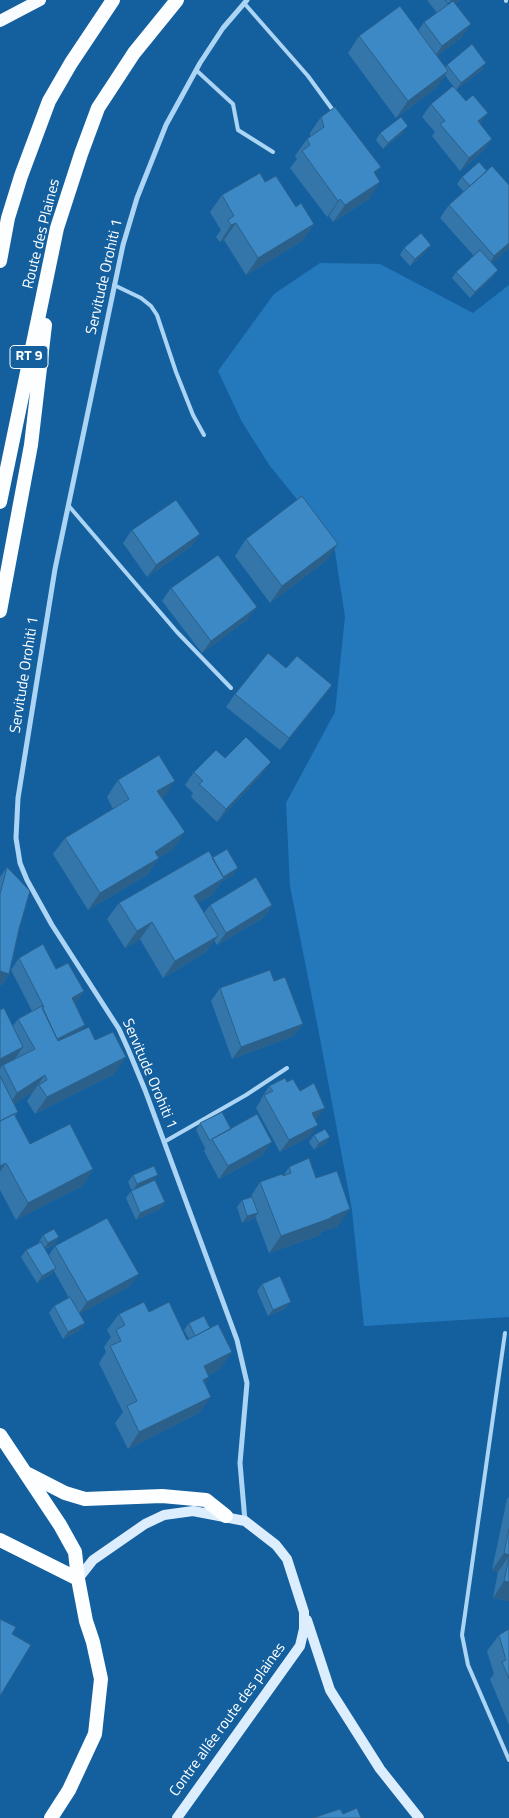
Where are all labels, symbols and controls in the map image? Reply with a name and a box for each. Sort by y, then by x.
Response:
street label: Route des Plaines [20,177,64,291]
street label: Servitude Orohiti 1 [83,218,127,336]
road number: RT 9 [10,346,48,368]
street label: Servitude Orohiti 1 [7,615,43,735]
street label: Servitude Orohiti 1 [118,1016,180,1132]
street label: Contre allée route des plaines [166,1640,290,1800]

